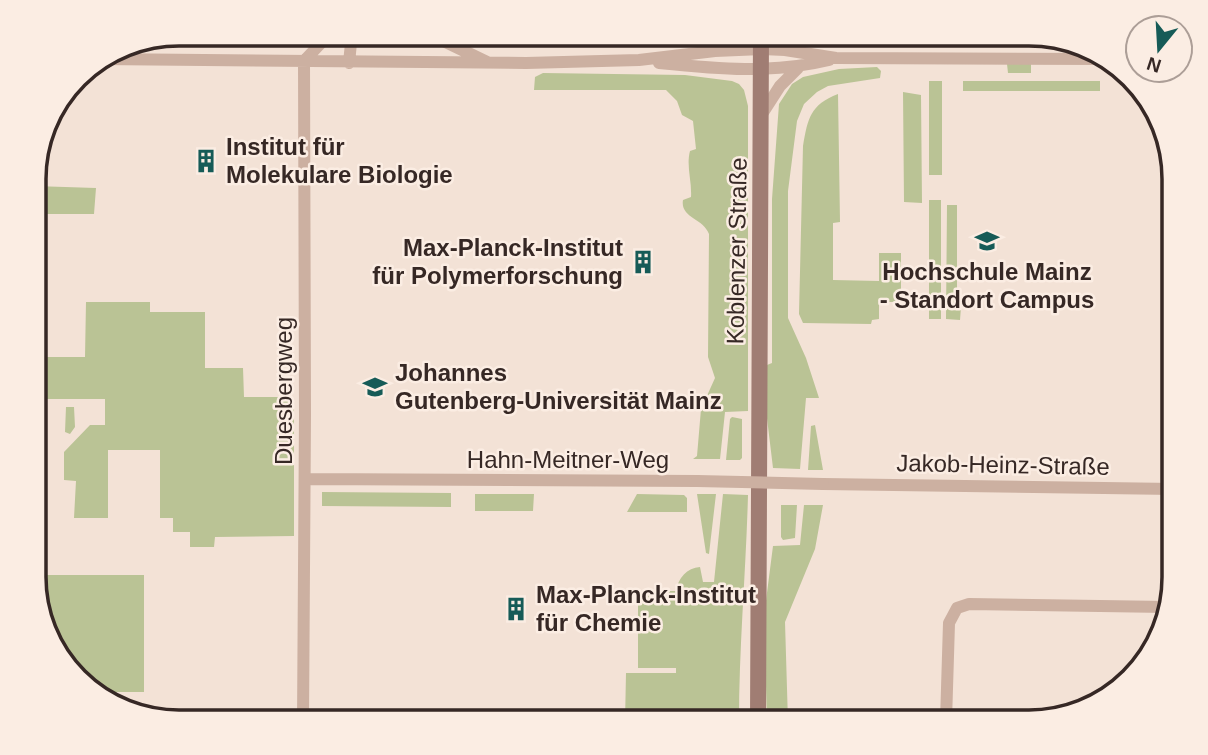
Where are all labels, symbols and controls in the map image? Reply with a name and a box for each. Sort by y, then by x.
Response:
north arrow [1124,14,1194,84]
text: N [1144,53,1164,77]
place label: Institut für Molekulare Biologie [226,133,453,188]
building icon: Institut für Molekulare Biologie [192,147,220,175]
street label: Koblenzer Straße [721,157,752,345]
school or university icon: Hochschule Mainz - Standort Campus [973,227,1001,255]
place label: Max-Planck-Institut für Polymerforschung [372,234,623,289]
building icon: Max-Planck-Institut für Polymerforschung [629,248,657,276]
place label: Hochschule Mainz - Standort Campus [880,258,1094,313]
street label: Duesbergweg [270,317,297,465]
place label: Johannes Gutenberg-Universität Mainz [395,359,722,414]
school or university icon: Johannes Gutenberg-Universität Mainz [361,373,389,401]
street label: Hahn-Meitner-Weg [467,446,669,473]
street label: Jakob-Heinz-Straße [896,449,1110,480]
place label: Max-Planck-Institut für Chemie [536,581,756,636]
building icon: Max-Planck-Institut für Chemie [502,595,530,623]

